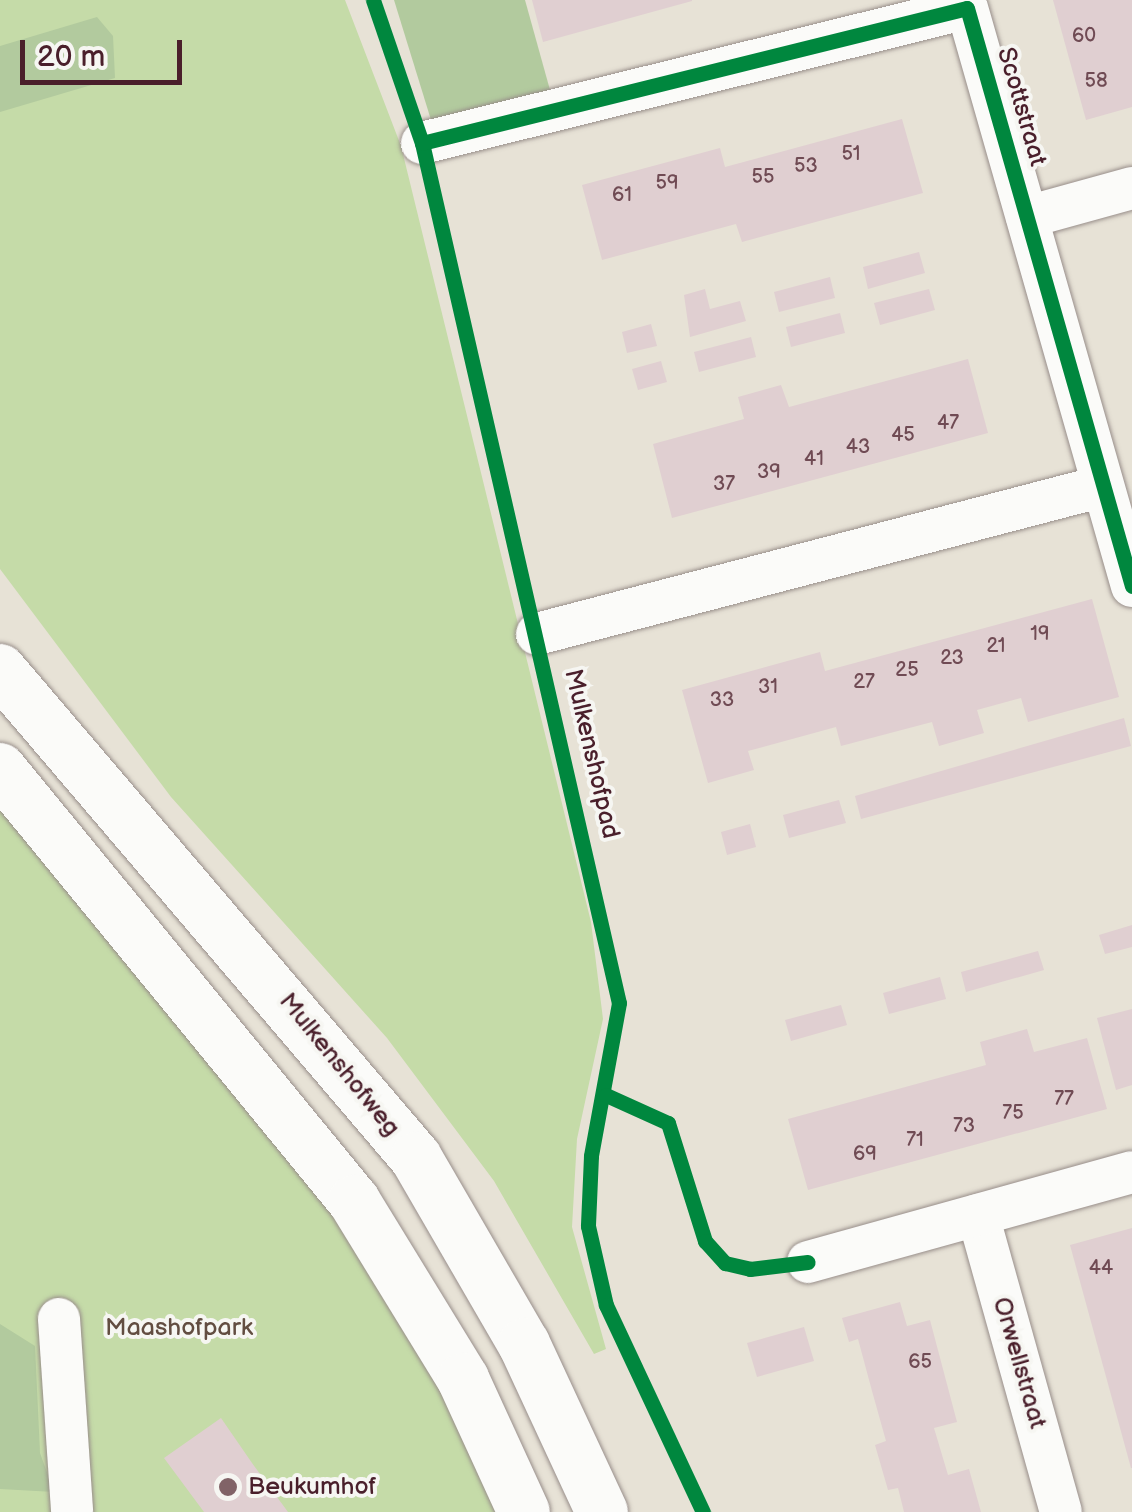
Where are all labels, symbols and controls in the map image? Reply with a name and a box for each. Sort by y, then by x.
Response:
scale bar [25,20,188,82]
house number: 60 [1072,24,1096,48]
text: 20 m [37,39,105,75]
street label: Scottstraat [990,44,1052,170]
house number: 58 [1084,69,1108,93]
house number: 51 [841,142,861,166]
house number: 53 [794,154,818,178]
house number: 55 [752,165,774,189]
house number: 59 [655,171,679,195]
house number: 61 [612,183,632,207]
house number: 47 [937,411,959,435]
house number: 45 [891,423,915,447]
house number: 43 [846,435,870,459]
house number: 41 [804,447,824,471]
house number: 39 [757,460,781,484]
house number: 37 [713,472,735,496]
house number: 19 [1030,622,1050,646]
house number: 21 [986,634,1006,658]
house number: 23 [940,646,964,670]
house number: 25 [895,658,919,682]
street label: Mulkenshofpad [557,666,625,842]
house number: 27 [853,670,875,694]
house number: 31 [758,675,778,699]
house number: 33 [710,688,734,712]
street label: Mulkenshofweg [272,987,406,1143]
house number: 77 [1054,1087,1074,1111]
house number: 75 [1002,1101,1024,1125]
house number: 73 [953,1114,975,1138]
house number: 71 [906,1128,924,1152]
house number: 69 [853,1142,877,1166]
house number: 44 [1089,1256,1113,1280]
street label: Orwellstraat [986,1294,1052,1432]
park label: Maashofpark [105,1313,253,1343]
house number: 65 [908,1350,932,1374]
place label: Beukumhof [248,1472,376,1502]
marker: Beukumhof [217,1476,239,1498]

